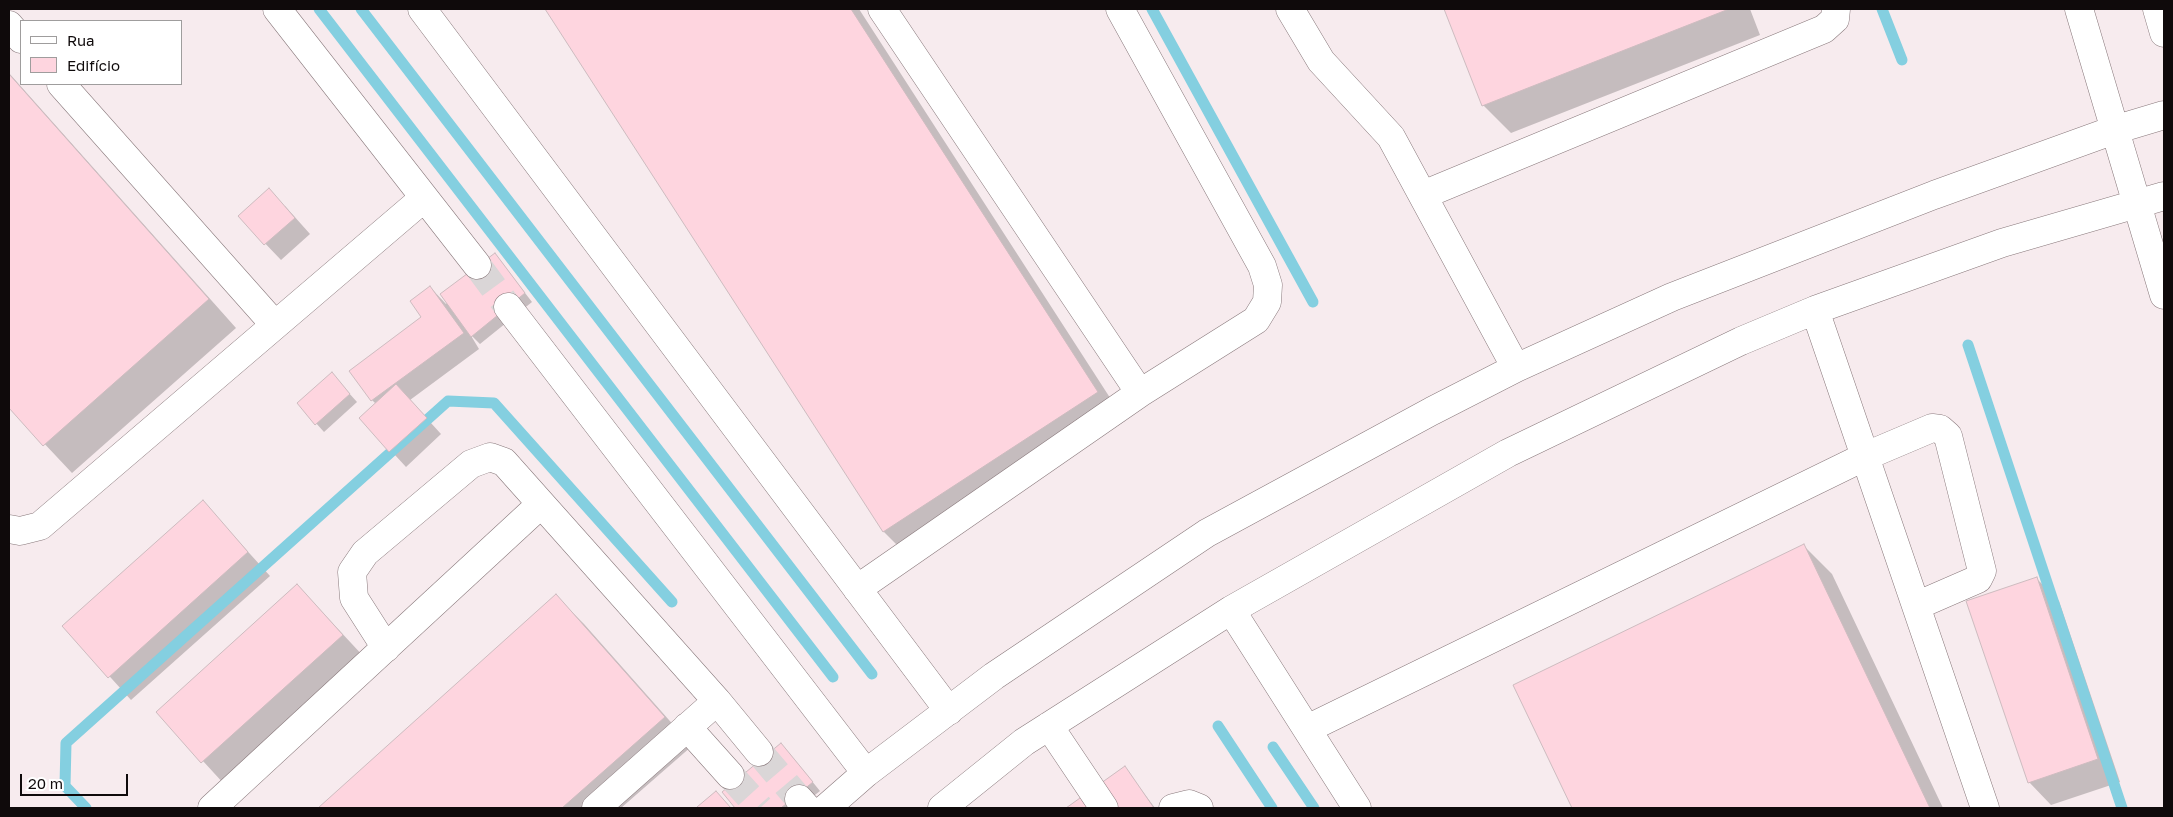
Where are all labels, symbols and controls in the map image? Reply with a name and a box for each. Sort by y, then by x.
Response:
legend [20,20,182,85]
text: Rua [67,31,94,49]
text: Edifício [67,56,120,74]
scale bar [22,764,130,796]
text: 20 m [28,774,63,792]

